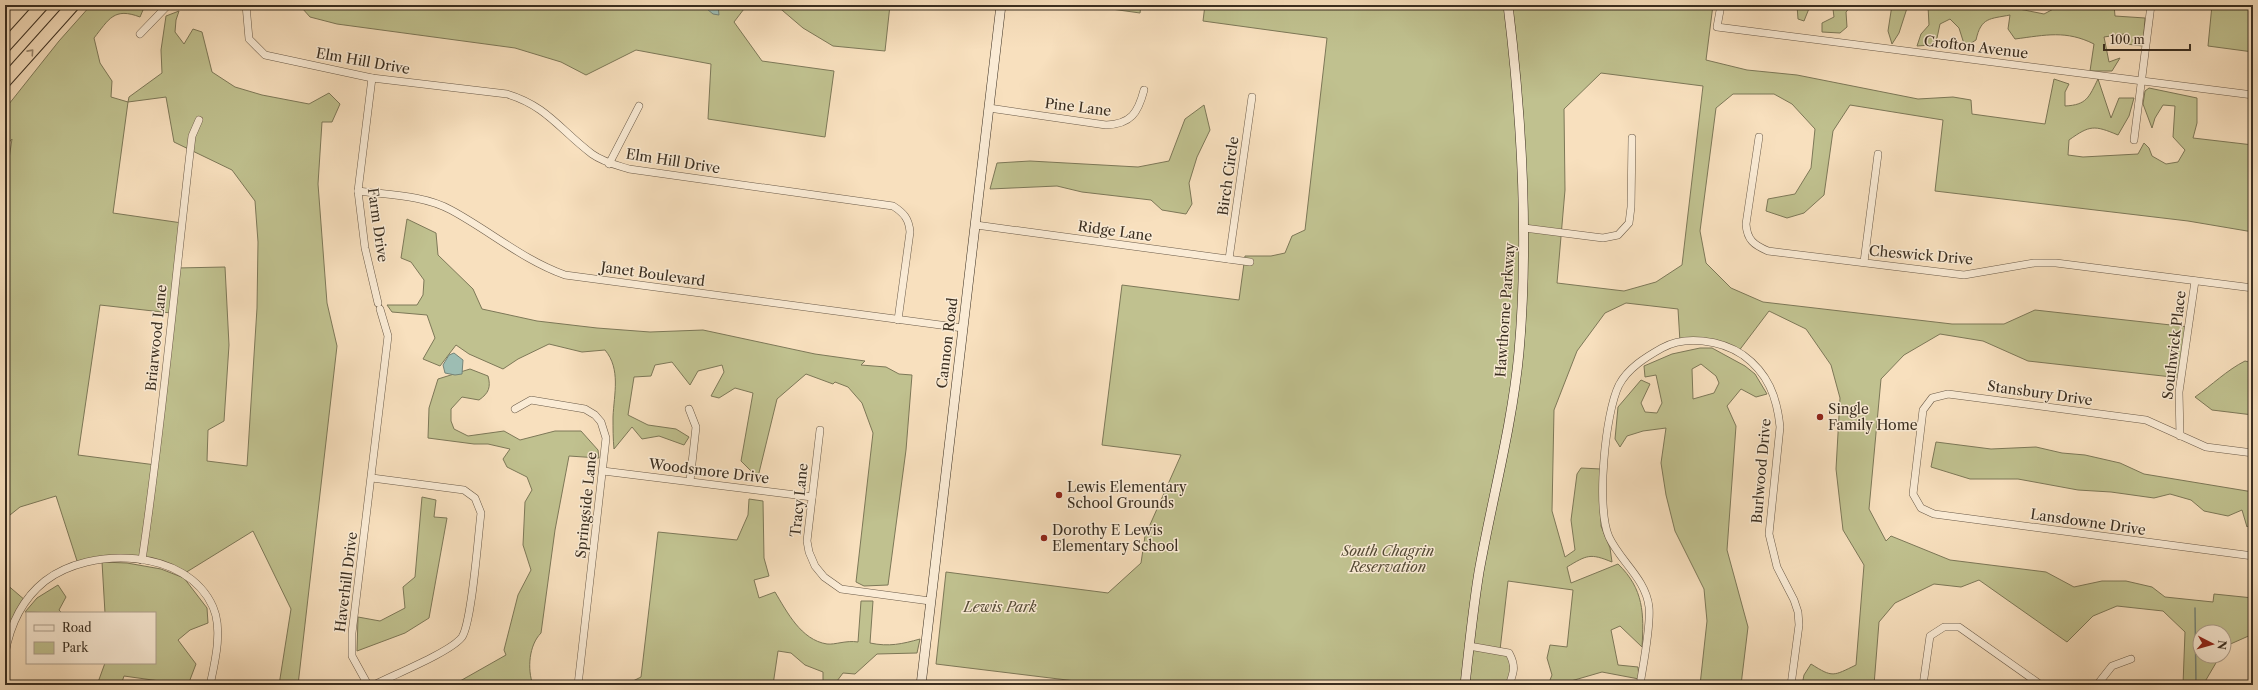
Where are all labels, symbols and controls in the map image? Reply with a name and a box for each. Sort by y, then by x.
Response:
scale bar [2104,26,2190,52]
street label: Crofton Avenue [1923,32,2029,62]
text: 100 m [2110,32,2145,47]
street label: Elm Hill Drive [315,44,412,78]
one-way arrow [26,49,34,57]
street label: Pine Lane [1044,94,1113,120]
street label: Birch Circle [1214,135,1242,217]
street label: Elm Hill Drive [625,145,722,177]
street label: Farm Drive [364,187,392,264]
street label: Ridge Lane [1077,217,1154,245]
street label: Cheswick Drive [1868,241,1974,269]
street label: Hawthorne Parkway [1491,242,1519,378]
street label: Janet Boulevard [598,258,707,290]
street label: Briarwood Lane [141,284,171,392]
street label: Southwick Place [2158,289,2190,401]
street label: Cannon Road [932,296,962,389]
street label: Stansbury Drive [1986,377,2094,409]
place label: Single Family Home [1828,400,1918,434]
marker: Single Family Home [1815,412,1825,422]
street label: Burlwood Drive [1747,418,1775,524]
street label: Springside Lane [571,451,601,559]
street label: Woodsmore Drive [647,455,770,487]
street label: Tracy Lane [786,462,812,538]
place label: Lewis Elementary School Grounds [1067,478,1187,512]
marker: Lewis Elementary School Grounds [1054,490,1064,500]
street label: Lansdowne Drive [2029,505,2147,539]
place label: Dorothy E Lewis Elementary School [1052,521,1178,555]
street label: Haverhill Drive [331,530,361,633]
marker: Dorothy E Lewis Elementary School [1039,533,1049,543]
park label: South Chagrin Reservation [1341,542,1434,576]
park label: Lewis Park [963,598,1037,616]
legend [26,612,156,664]
text: Road [62,620,92,635]
north arrow [2192,624,2232,664]
text: Park [62,640,89,655]
text: N [2214,640,2229,651]

